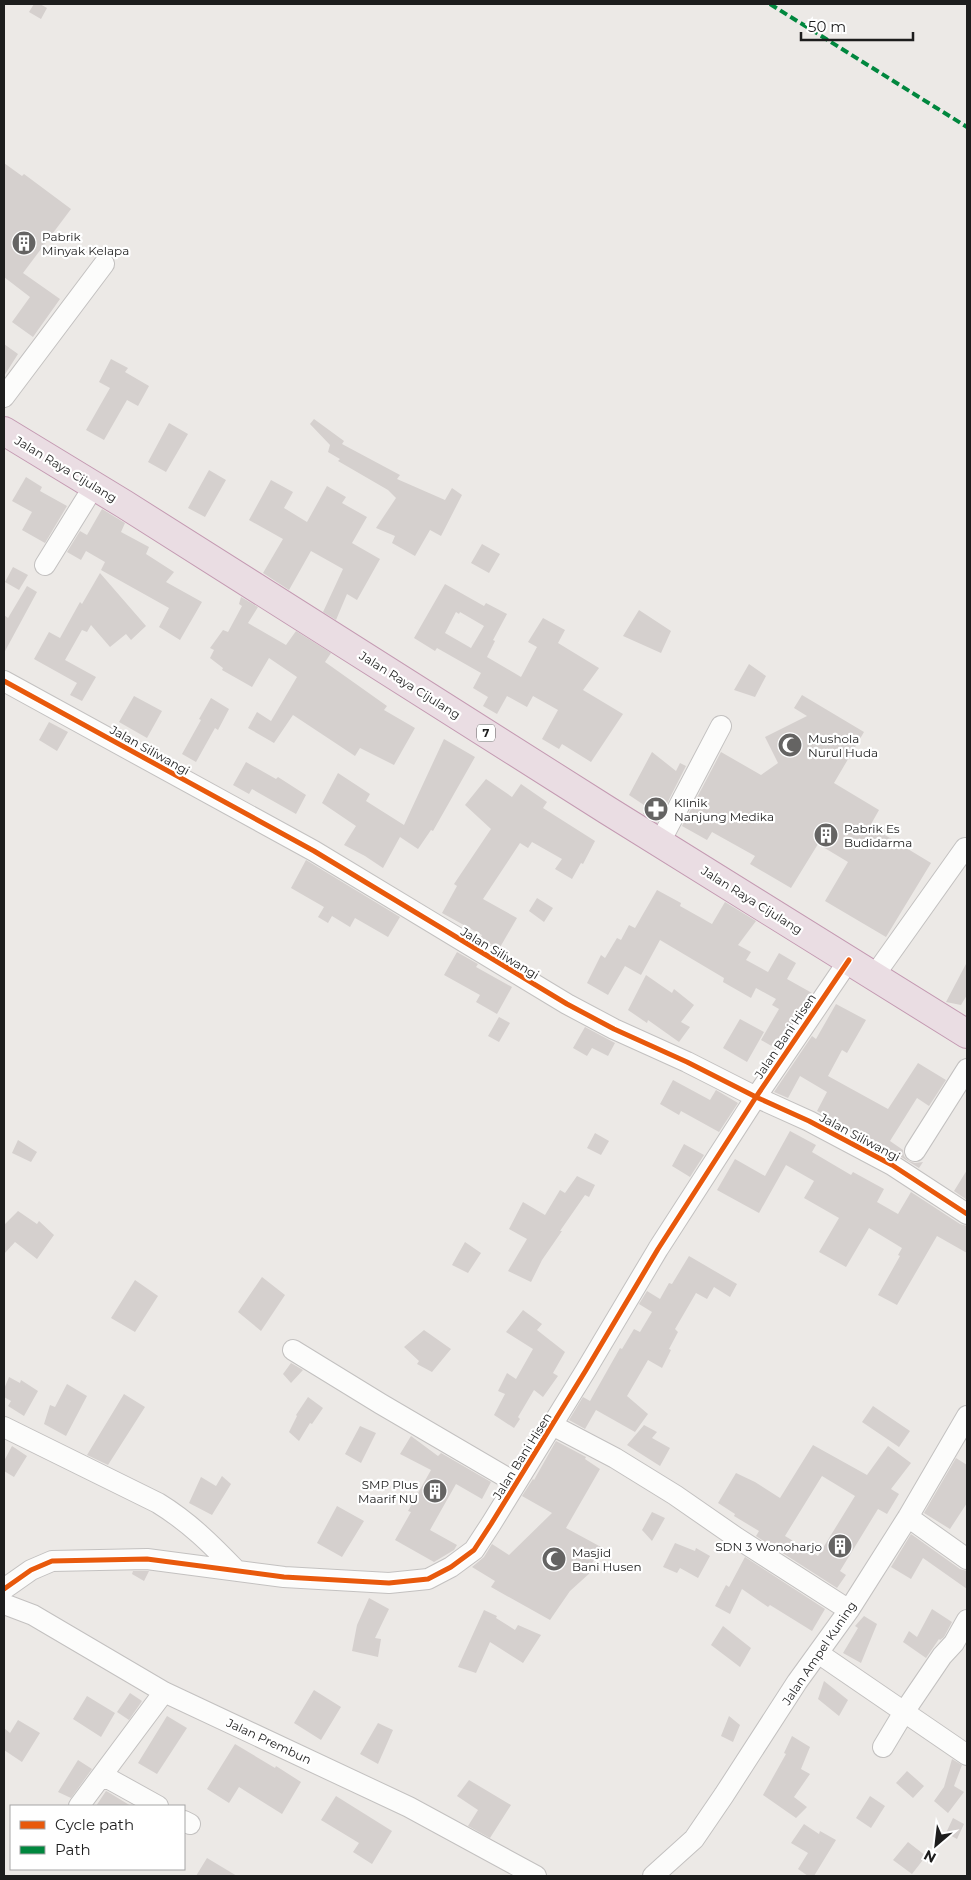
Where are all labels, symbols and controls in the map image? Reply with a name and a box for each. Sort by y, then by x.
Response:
scale bar [801,10,914,42]
text: 50 m [808,17,846,36]
place label: Pabrik Minyak Kelapa [42,229,129,258]
building icon: Pabrik Minyak Kelapa [11,230,37,256]
street label: Jalan Raya Cijulang [11,432,120,505]
street label: Jalan Raya Cijulang [356,647,463,722]
street label: Jalan Siliwangi [107,721,192,778]
road number: 7 [477,724,495,741]
place label: Mushola Nurul Huda [808,731,878,760]
mosque icon: Mushola Nurul Huda [777,732,803,758]
place label: Klinik Nanjung Medika [674,795,774,824]
pharmacy icon: Klinik Nanjung Medika [643,796,669,822]
place label: Pabrik Es Budidarma [844,821,912,850]
building icon: Pabrik Es Budidarma [813,822,839,848]
street label: Jalan Raya Cijulang [698,862,805,937]
street label: Jalan Siliwangi [457,923,542,982]
street label: Jalan Bani Hisen [750,991,819,1082]
street label: Jalan Siliwangi [816,1109,903,1164]
street label: Jalan Bani Hisen [489,1410,555,1503]
place label: SMP Plus Maarif NU [358,1477,418,1506]
building icon: SMP Plus Maarif NU [422,1478,448,1504]
building icon: SDN 3 Wonoharjo [827,1533,853,1559]
place label: SDN 3 Wonoharjo [715,1539,822,1554]
place label: Masjid Bani Husen [572,1545,642,1574]
mosque icon: Masjid Bani Husen [541,1546,567,1572]
street label: Jalan Ampel Kuning [778,1598,859,1709]
street label: Jalan Prembun [223,1714,314,1767]
legend [10,1805,185,1870]
text: Cycle path [55,1815,134,1834]
north arrow [911,1820,961,1870]
text: Path [55,1840,91,1859]
text: N [921,1846,939,1867]

